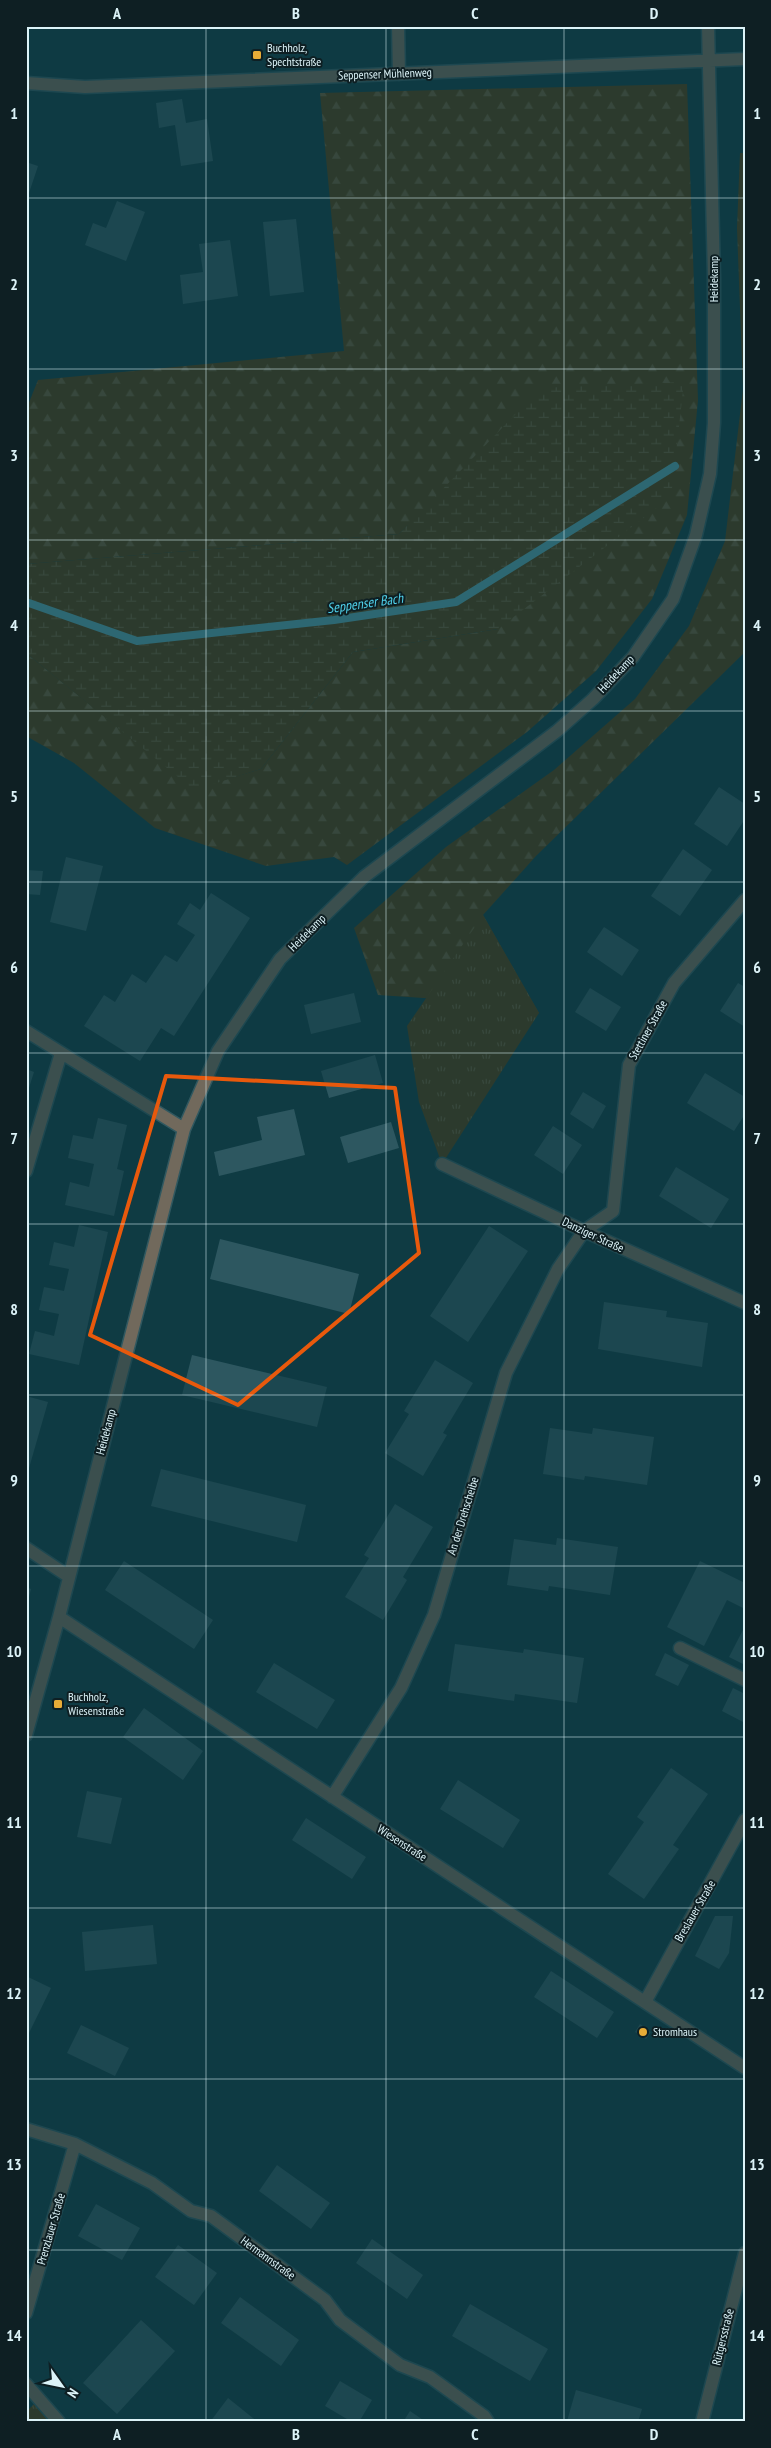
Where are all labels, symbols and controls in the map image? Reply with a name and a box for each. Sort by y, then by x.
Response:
text: A [112,3,122,23]
text: B [292,3,300,23]
text: C [471,3,479,23]
text: D [650,3,659,23]
place label: Buchholz, Spechtstraße [267,40,321,69]
marker: Buchholz, Spechtstraße [251,49,263,61]
street label: Seppenser Mühlenweg [338,64,432,83]
text: 1 [10,103,18,123]
text: 1 [753,103,761,123]
street label: Heidekamp [706,256,721,302]
text: 2 [10,274,18,294]
text: 2 [753,274,761,294]
text: 3 [10,445,18,465]
text: 3 [753,445,761,465]
water label: Seppenser Bach [326,589,405,617]
text: 4 [10,615,18,635]
text: 4 [753,615,761,635]
street label: Heidekamp [594,651,637,696]
text: 5 [10,786,18,806]
text: 5 [753,786,761,806]
street label: Heidekamp [285,911,328,954]
text: 6 [10,957,18,977]
text: 6 [753,957,761,977]
street label: Stettiner Straße [625,997,670,1062]
text: 7 [10,1128,18,1148]
text: 7 [753,1128,761,1148]
street label: Danziger Straße [560,1214,627,1255]
text: 8 [10,1299,18,1319]
text: 8 [753,1299,761,1319]
street label: Heidekamp [92,1407,119,1456]
text: 9 [10,1470,18,1490]
text: 9 [753,1470,761,1490]
street label: An der Drehscheibe [444,1475,481,1557]
text: 10 [6,1641,22,1661]
text: 10 [749,1641,765,1661]
place label: Buchholz, Wiesenstraße [68,1689,124,1718]
marker: Buchholz, Wiesenstraße [52,1698,64,1710]
text: 11 [6,1812,22,1832]
text: 11 [749,1812,765,1832]
street label: Wiesenstraße [375,1821,430,1864]
street label: Breslauer Straße [671,1877,718,1944]
text: 12 [6,1983,22,2003]
text: 12 [749,1983,765,2003]
place label: Stromhaus [653,2024,697,2039]
marker: Stromhaus [637,2026,649,2038]
text: 13 [6,2154,22,2174]
text: 13 [749,2154,765,2174]
street label: Prenzlauer Straße [33,2191,68,2266]
street label: Hermannstraße [238,2233,299,2283]
street label: Rütgersstraße [708,2307,737,2367]
text: 14 [6,2325,22,2345]
text: 14 [749,2325,765,2345]
north arrow [38,2360,88,2410]
text: N [63,2385,83,2401]
text: A [112,2424,122,2444]
text: B [292,2424,300,2444]
text: C [471,2424,479,2444]
text: D [650,2424,659,2444]

